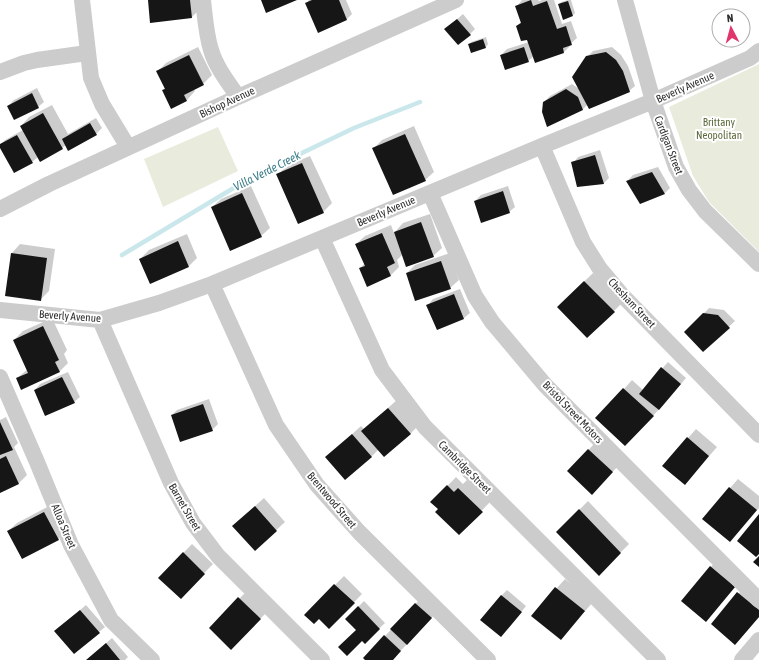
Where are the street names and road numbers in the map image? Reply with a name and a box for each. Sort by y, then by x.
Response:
street label: Beverly Avenue [654,69,716,105]
street label: Bishop Avenue [198,84,256,120]
street label: Cardigan Street [652,114,686,176]
street label: Beverly Avenue [355,193,417,229]
street label: Chesham Street [606,276,658,330]
street label: Beverly Avenue [39,308,101,324]
street label: Bristol Street Motors [541,379,606,445]
street label: Cambridge Street [436,438,494,496]
street label: Brentwood Street [305,469,359,531]
street label: Barnet Street [167,481,203,533]
street label: Alloa Street [49,502,79,550]

